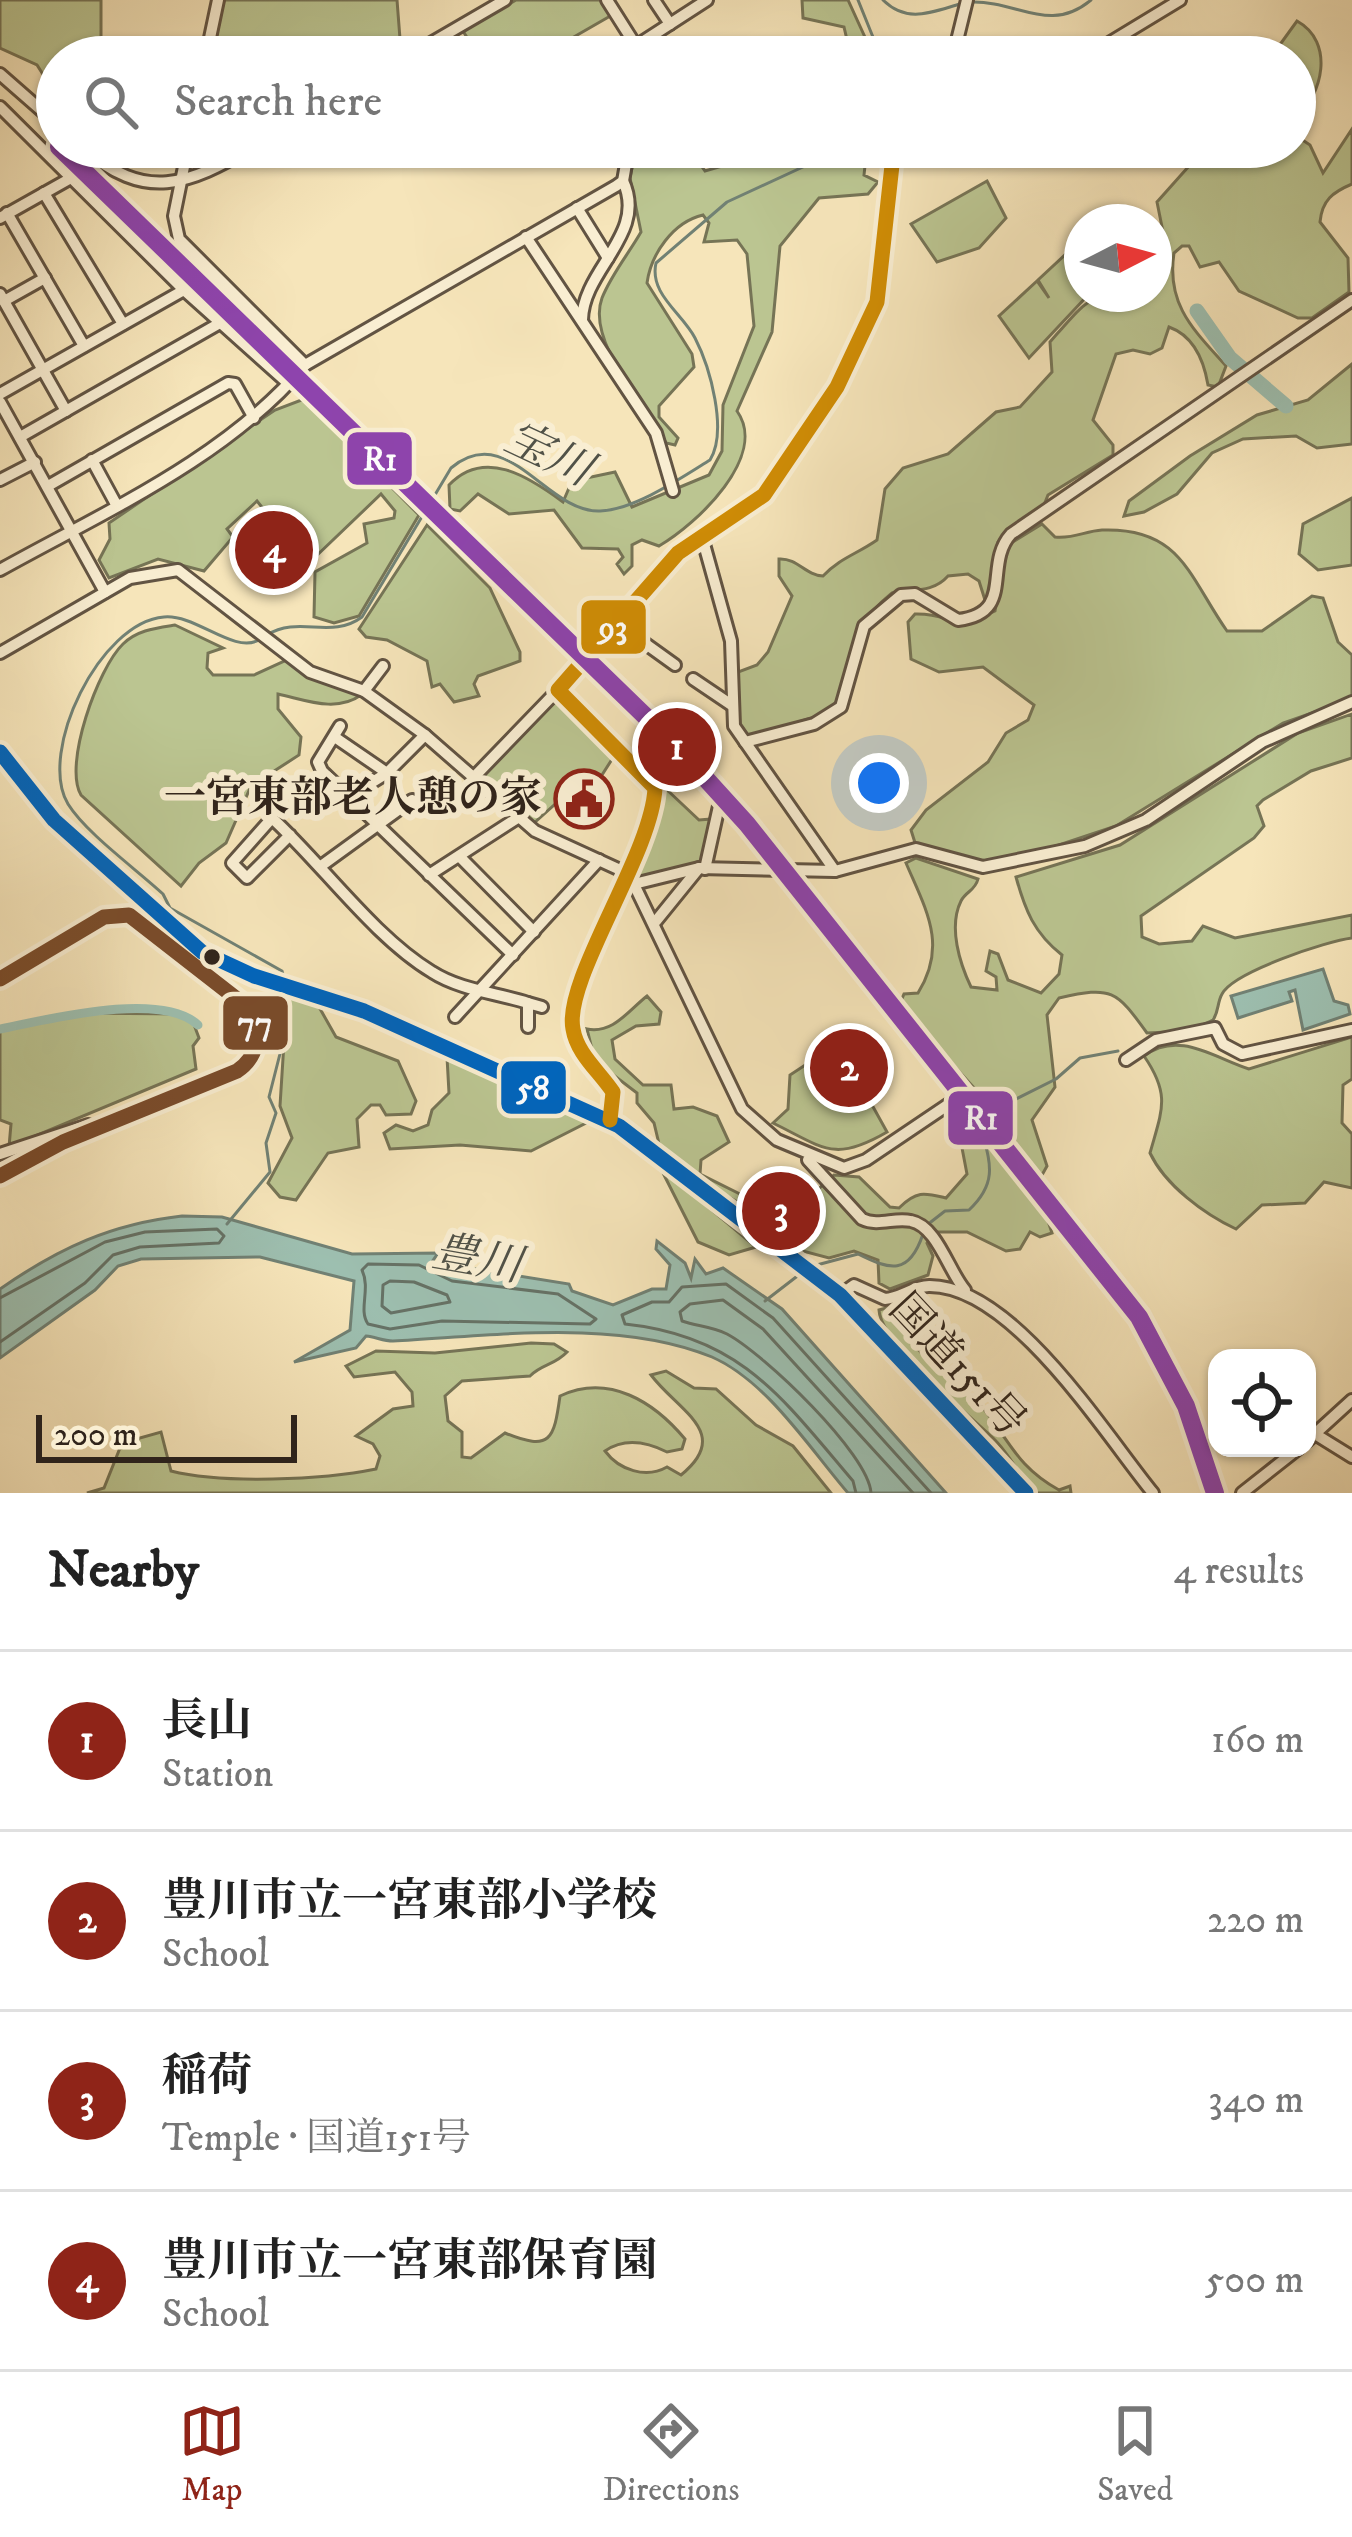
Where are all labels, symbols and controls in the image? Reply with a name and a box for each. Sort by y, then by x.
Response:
search box [36,36,1316,168]
icon: search [78,69,144,135]
text: Search here [174,74,382,130]
north arrow [1064,204,1172,312]
water label: 宝川 [495,411,605,502]
line badge: R1 [345,430,414,487]
text: R1 [363,440,397,481]
pin: 4 [235,505,313,595]
line badge: 93 [579,598,648,656]
text: 93 [597,608,627,649]
pin: 1 [638,702,716,792]
your location [849,753,909,813]
public building icon: 一宮東部老人憩の家 [553,768,615,830]
place label: 一宮東部老人憩の家 [164,773,542,825]
unlabelled marker [201,946,223,968]
line badge: 77 [221,994,290,1052]
text: 77 [238,1004,272,1045]
pin: 2 [810,1023,888,1113]
line badge: 58 [499,1059,568,1116]
text: 58 [516,1069,549,1110]
line badge: R1 [946,1089,1015,1147]
text: R1 [964,1099,998,1140]
pin: 3 [742,1166,820,1256]
water label: 豊川 [428,1225,531,1296]
street label: 国道151号 [877,1283,1037,1449]
map controls [1208,1349,1316,1457]
button: locate [1208,1349,1316,1457]
scale bar [36,1409,297,1462]
text: 200 m [54,1415,138,1456]
text: Nearby [48,1539,199,1603]
text: 4 results [1174,1547,1304,1596]
text: 長山 [162,1694,252,1750]
text: 1 [80,1716,94,1765]
text: 160 m [1211,1716,1304,1765]
text: Station [162,1750,273,1799]
text: 豊川市立一宮東部小学校 [162,1874,657,1930]
text: 2 [77,1896,97,1945]
text: 220 m [1207,1896,1304,1945]
text: School [162,1930,269,1979]
text: 稲荷 [162,2049,252,2105]
text: 3 [80,2076,94,2125]
text: 340 m [1208,2076,1304,2125]
text: Temple · 国道151号 [162,2114,471,2163]
text: 豊川市立一宮東部保育園 [162,2234,657,2290]
text: 4 [76,2256,98,2305]
text: 500 m [1205,2256,1304,2305]
text: School [162,2290,269,2339]
tab: Map [179,2398,245,2511]
tab: Directions [603,2398,739,2511]
tab: Saved [1097,2398,1173,2511]

